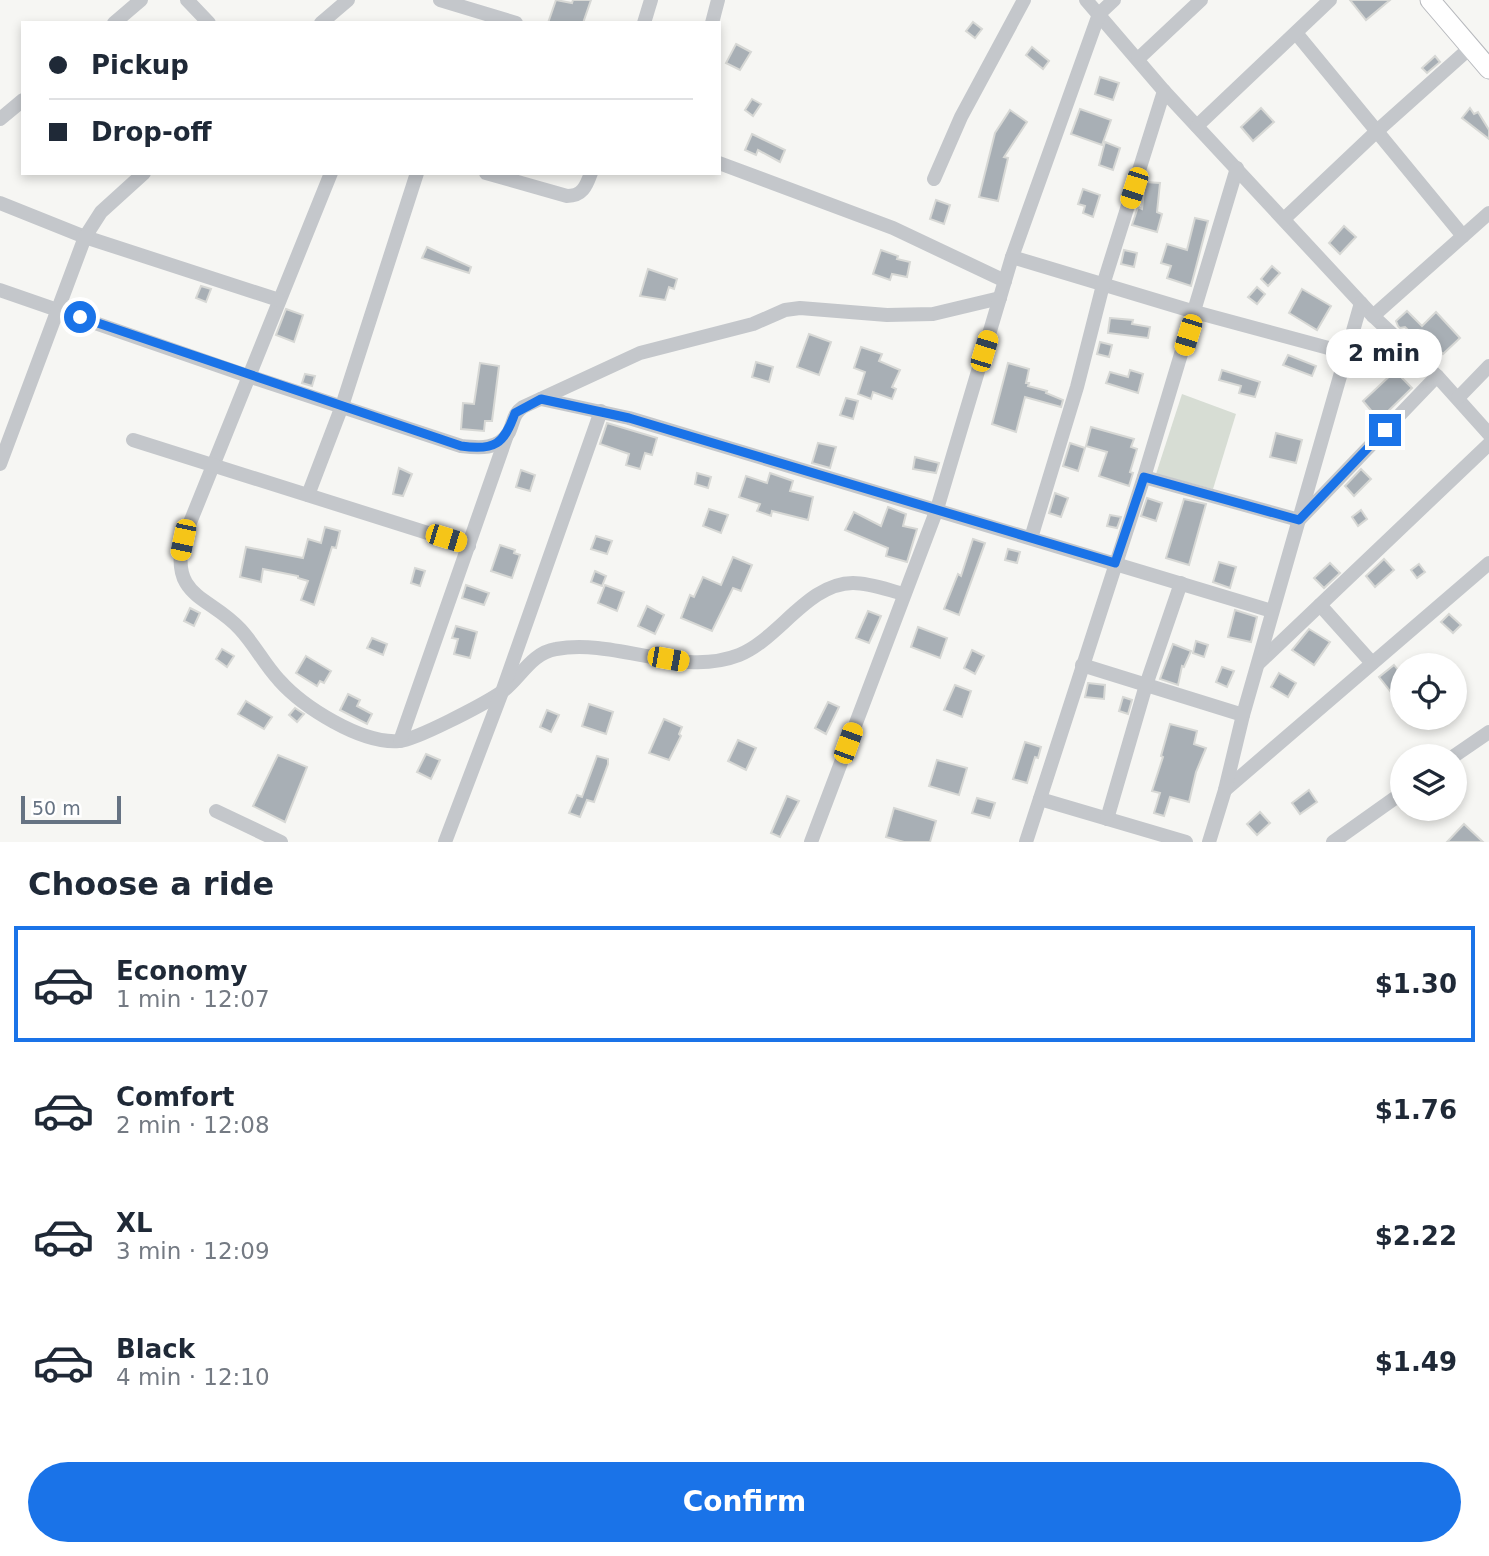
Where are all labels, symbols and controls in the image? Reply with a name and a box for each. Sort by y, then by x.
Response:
text: Pickup [91,50,189,80]
text: Drop-off [91,117,212,147]
car [1118,165,1151,211]
route start [64,301,96,333]
car [1172,312,1205,358]
car [968,328,1001,374]
callout: 2 min [1327,328,1443,378]
text: 2 min [1348,340,1420,366]
route end [1369,414,1401,446]
car [169,517,198,563]
car [423,522,470,554]
car [646,645,691,673]
map controls [1390,653,1467,821]
button: locate [1390,653,1467,730]
car [831,720,866,766]
button: layers [1390,744,1467,821]
scale bar [21,793,121,825]
text: 50 m [32,797,81,819]
text: Choose a ride [28,865,274,903]
icon: car [32,953,95,1016]
text: Economy [116,956,247,986]
text: $1.30 [1375,969,1457,999]
text: 1 min · 12:07 [116,986,270,1012]
icon: car [32,1079,95,1142]
text: Comfort [116,1082,234,1112]
text: $1.76 [1375,1095,1457,1125]
text: 2 min · 12:08 [116,1112,270,1138]
icon: car [32,1205,95,1268]
text: XL [116,1208,153,1238]
text: $2.22 [1375,1221,1457,1251]
text: 3 min · 12:09 [116,1238,270,1264]
icon: car [32,1331,95,1394]
text: Black [116,1334,195,1364]
text: $1.49 [1375,1347,1457,1377]
text: 4 min · 12:10 [116,1364,270,1390]
button: Confirm [28,1462,1461,1542]

